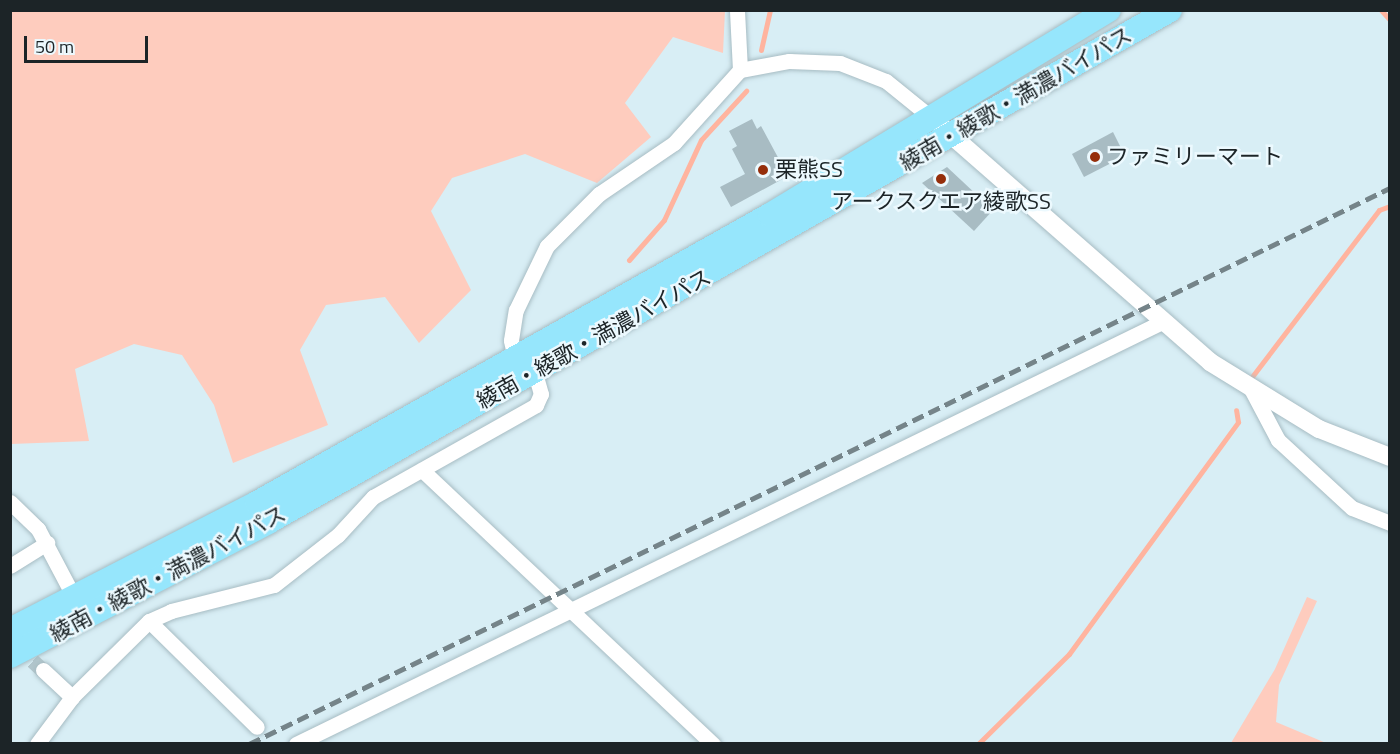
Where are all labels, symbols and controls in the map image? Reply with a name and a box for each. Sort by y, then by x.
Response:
street label: 綾南・綾歌・満濃バイパス [895,22,1137,176]
scale bar [27,24,152,62]
text: 50 m [35,33,74,60]
place label: ファミリーマート [1107,144,1283,170]
marker: ファミリーマート [1088,150,1102,164]
place label: 栗熊SS [775,157,843,183]
marker: 栗熊SS [756,163,770,177]
marker: アークスクエア綾歌SS [934,172,948,186]
place label: アークスクエア綾歌SS [831,189,1051,215]
street label: 綾南・綾歌・満濃バイパス [472,263,716,415]
street label: 綾南・綾歌・満濃バイパス [45,500,291,648]

